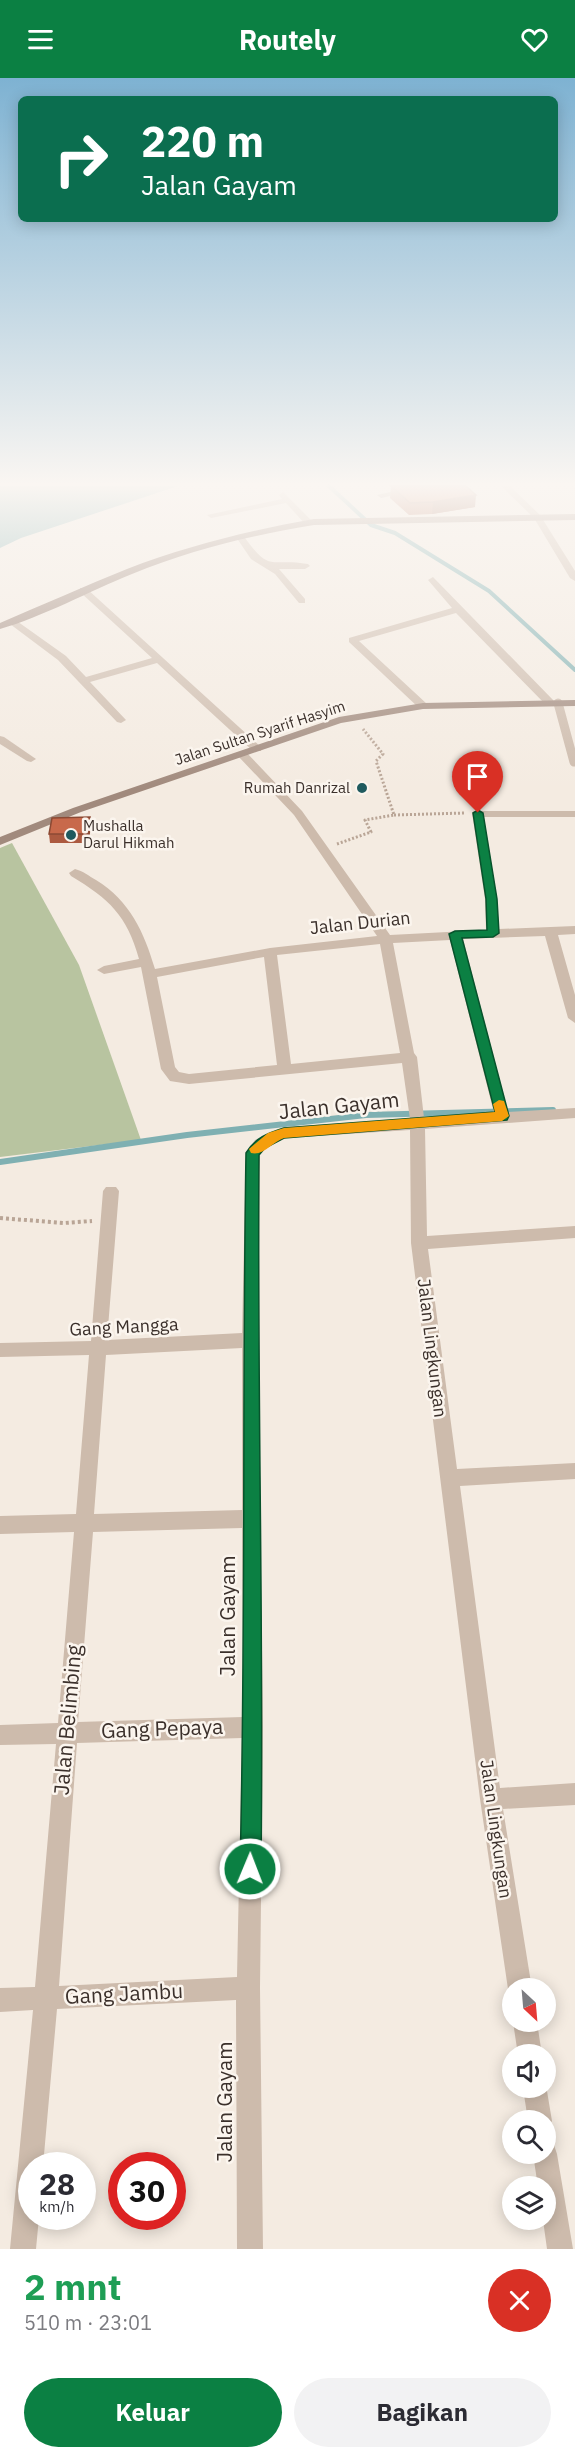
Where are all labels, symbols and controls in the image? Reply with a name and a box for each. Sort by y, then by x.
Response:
text: Routely [239,22,336,57]
icon: menu [24,23,57,56]
icon: heart [518,23,551,56]
text: 220 m [141,114,264,169]
icon: right [42,120,120,198]
text: Jalan Gayam [141,167,297,202]
street label: Jalan Sultan Syarif Hasyim [172,696,347,769]
pin [452,751,503,813]
icon: arrive [461,760,494,793]
place label: Rumah Danrizal [244,778,350,797]
marker: Rumah Danrizal [355,781,369,795]
place label: Mushalla Darul Hikmah [83,816,175,852]
marker: Mushalla Darul Hikmah [64,828,78,842]
street label: Jalan Durian [309,906,411,939]
street label: Jalan Gayam [277,1085,401,1125]
street label: Jalan Lingkungan [413,1277,452,1419]
street label: Gang Mangga [69,1312,179,1341]
street label: Jalan Gayam [213,1555,241,1677]
street label: Jalan Belimbing [46,1644,88,1796]
street label: Gang Pepaya [100,1712,224,1744]
street label: Jalan Lingkungan [475,1758,518,1900]
position arrow [218,1837,282,1901]
street label: Gang Jambu [64,1976,184,2010]
north arrow [502,1978,556,2032]
map controls [502,1978,556,2230]
street label: Jalan Gayam [210,2041,238,2163]
button: sound [502,2044,556,2098]
button: search [502,2110,556,2164]
speed limit sign: 30 [108,2152,186,2230]
text: 28 [39,2164,75,2203]
button: layers [502,2176,556,2230]
text: km/h [39,2197,75,2216]
text: 2 mnt [24,2263,122,2310]
button: close [488,2269,551,2332]
text: 510 m · 23:01 [24,2309,152,2336]
button: Keluar [24,2378,282,2447]
button: Bagikan [294,2378,551,2447]

